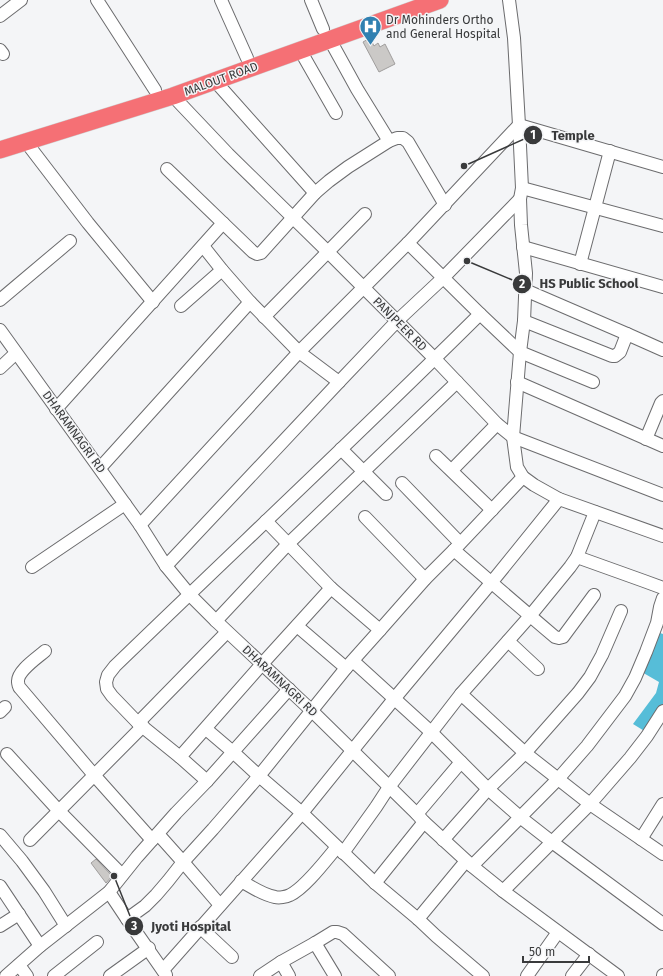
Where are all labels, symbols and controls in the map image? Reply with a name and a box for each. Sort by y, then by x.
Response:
place label: Dr Mohinders Ortho and General Hospital [386,13,501,41]
hospital icon: Dr Mohinders Ortho and General Hospital [358,14,384,47]
street label: MALOUT ROAD [182,59,260,99]
callout: Temple [523,123,602,148]
text: 1 [530,128,536,142]
text: Temple [551,128,595,143]
callout: HS Public School [512,271,647,296]
text: HS Public School [540,276,639,291]
text: 2 [519,277,525,291]
street label: PANJPEER RD [370,294,430,354]
street label: DHARAMNAGRI RD [40,388,109,476]
street label: DHARAMNAGRI RD [239,643,321,720]
callout: Jyoti Hospital [124,914,239,939]
text: 3 [130,919,137,933]
text: Jyoti Hospital [150,919,231,934]
scale bar [523,938,589,964]
text: 50 m [529,945,555,959]

